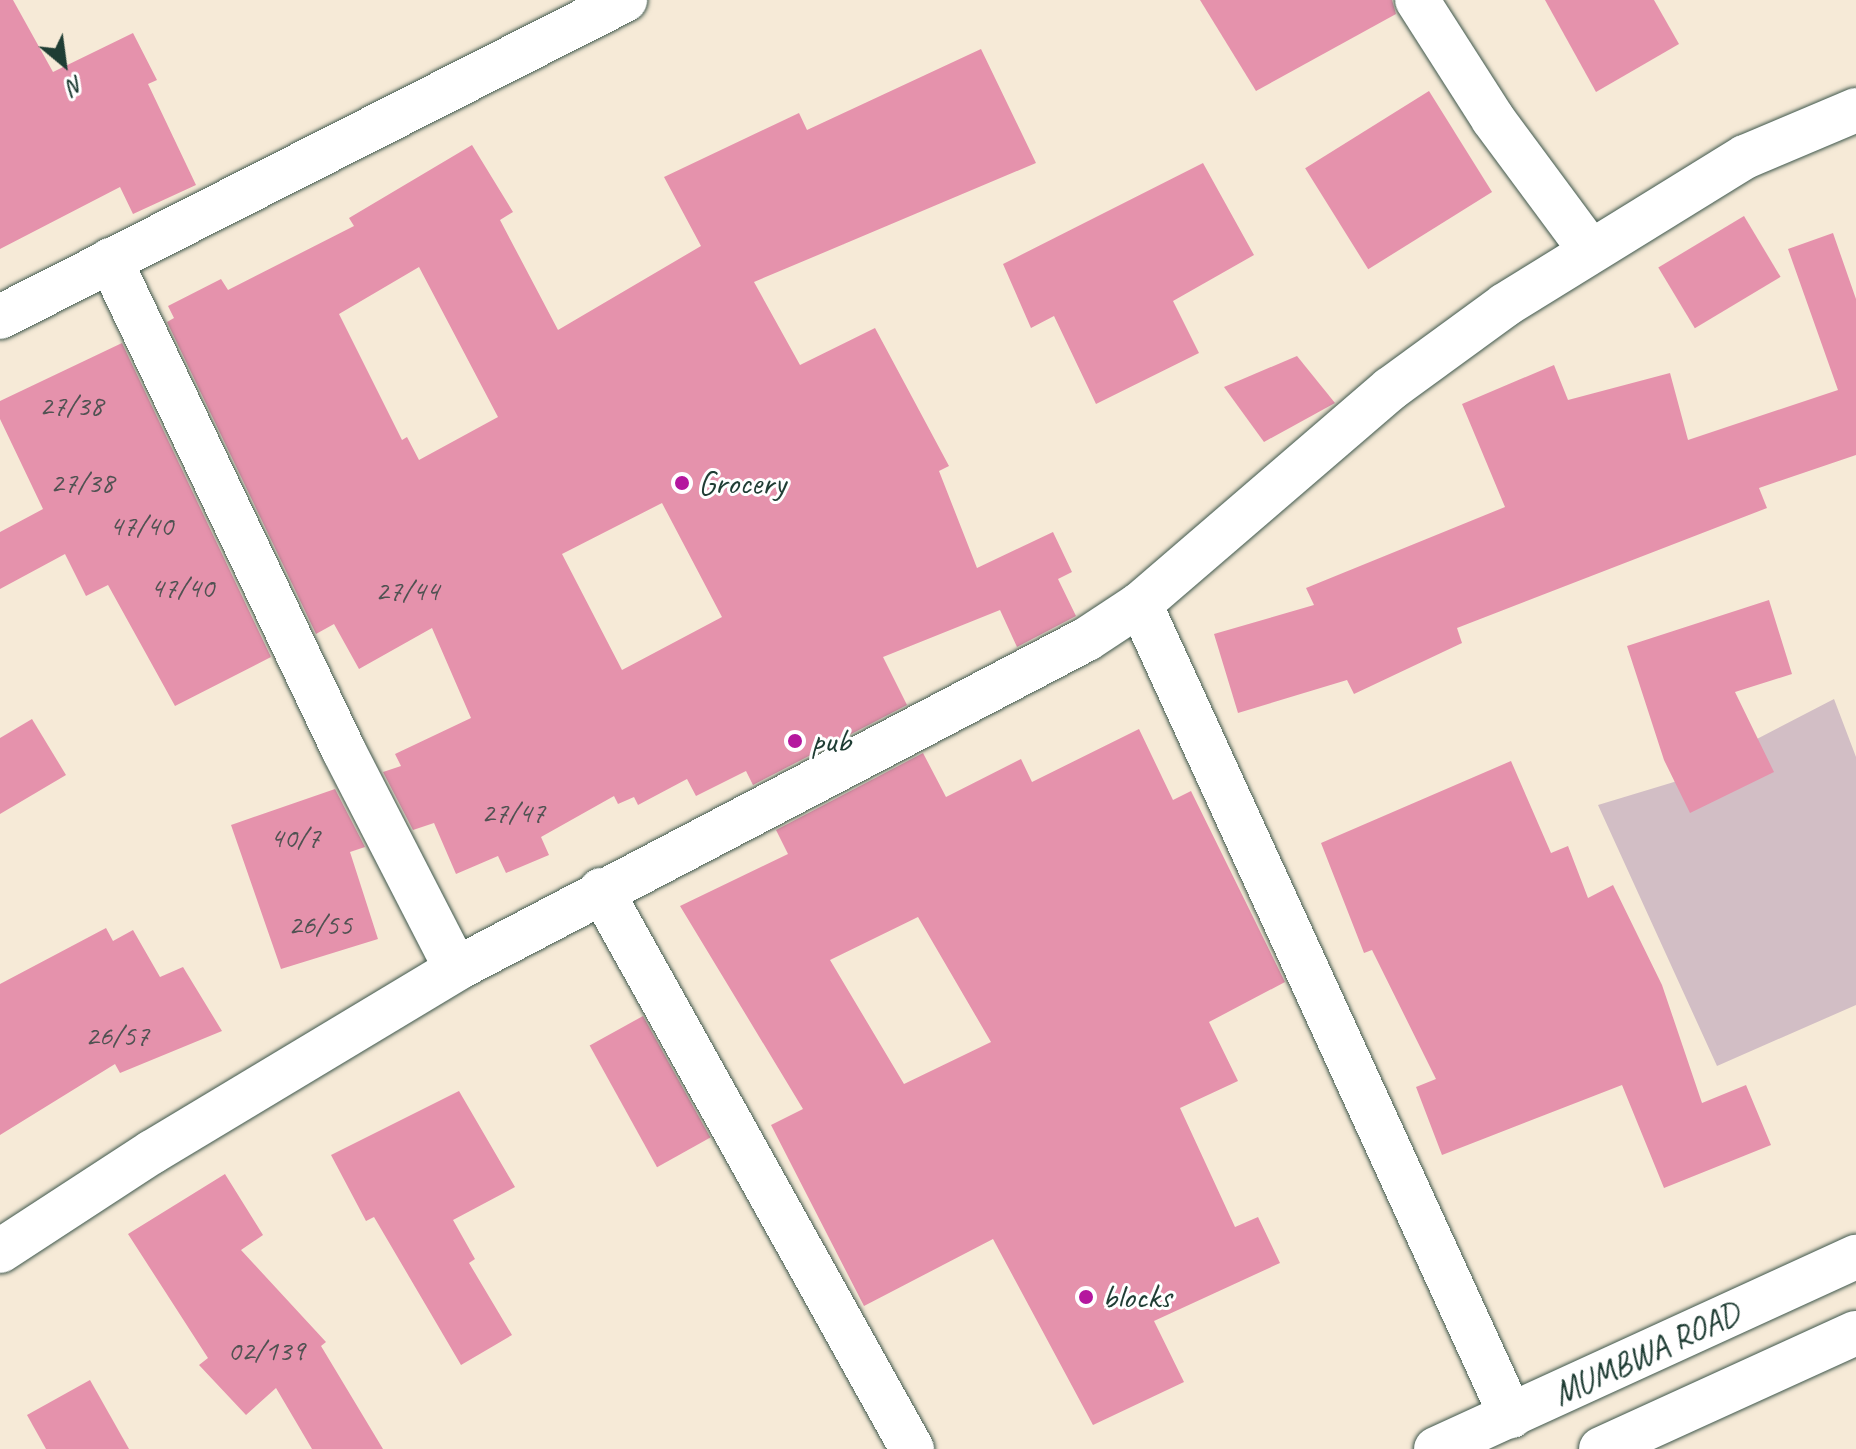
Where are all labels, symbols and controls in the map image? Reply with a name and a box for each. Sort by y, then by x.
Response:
north arrow [24,24,104,104]
text: N [63,69,88,101]
house number: 27/38 [39,387,103,423]
place label: Grocery [698,463,786,503]
house number: 27/38 [50,464,114,500]
marker: Grocery [673,474,691,492]
house number: 47/40 [109,507,173,543]
house number: 47/40 [150,569,214,605]
house number: 27/44 [375,572,439,608]
place label: pub [811,721,851,761]
marker: pub [786,732,804,750]
house number: 27/47 [481,794,545,830]
house number: 40/7 [270,819,320,855]
house number: 26/55 [288,906,352,942]
house number: 26/57 [85,1017,149,1053]
place label: blocks [1102,1277,1171,1317]
marker: blocks [1077,1288,1095,1306]
street label: MUMBWA ROAD [1546,1292,1746,1414]
house number: 02/139 [227,1332,305,1368]

